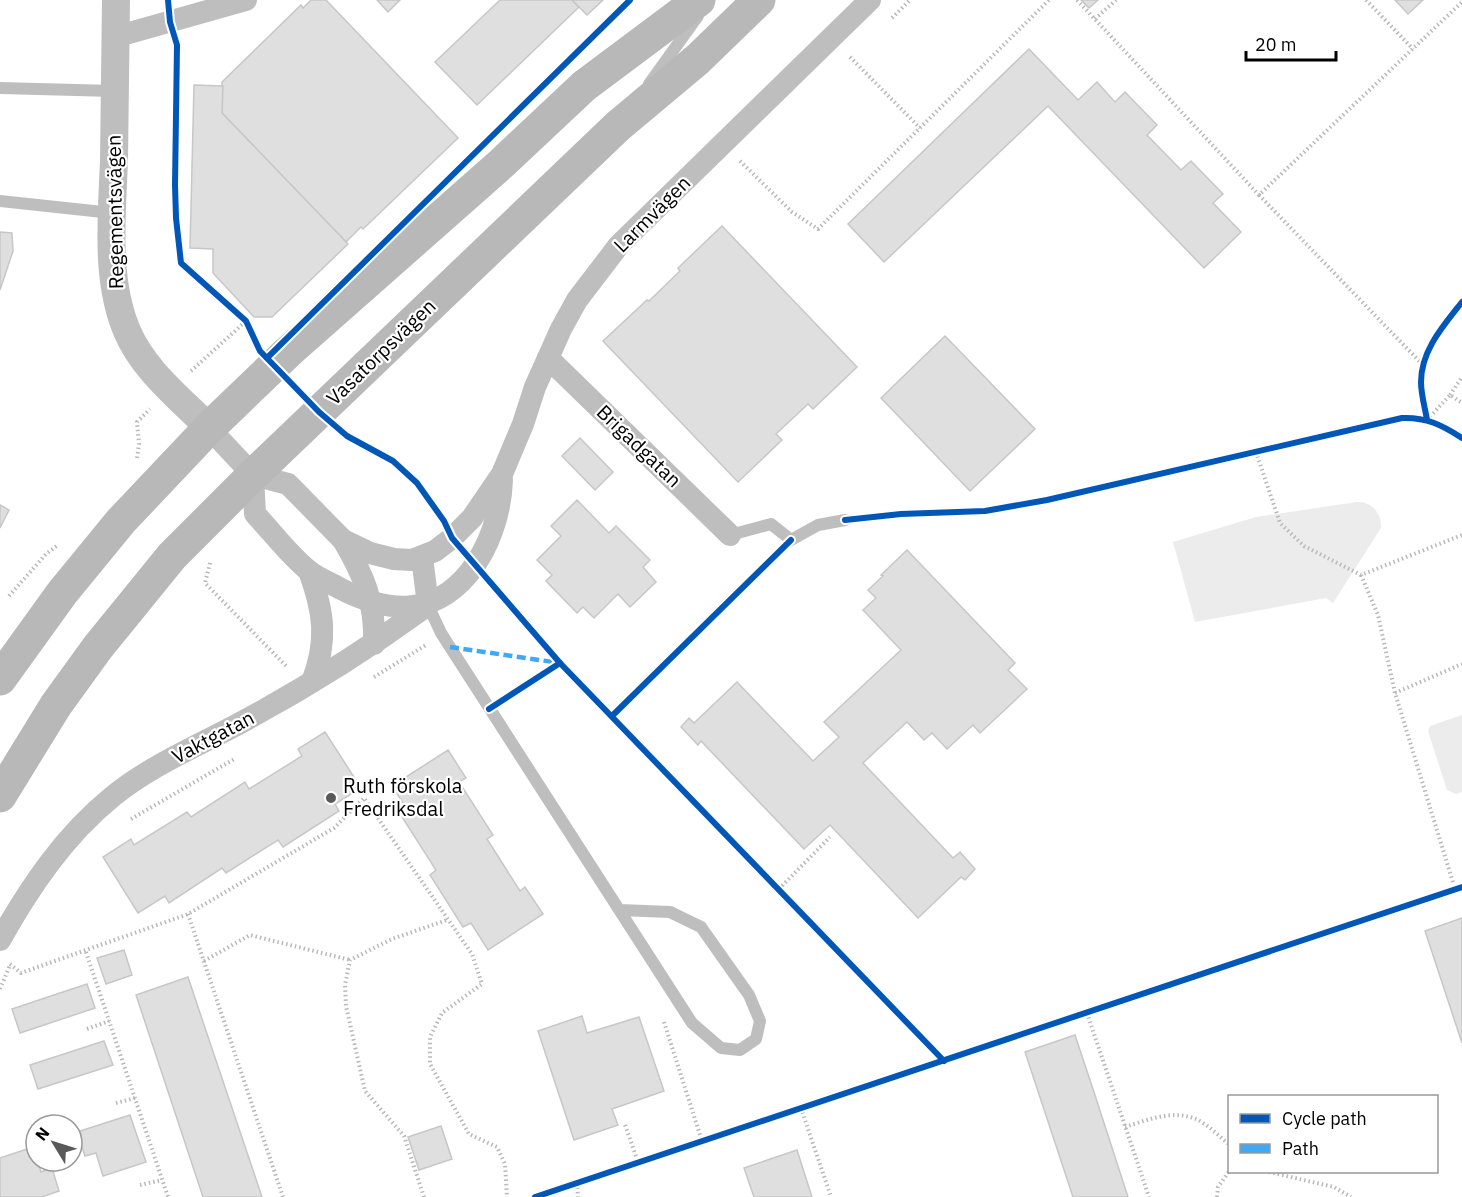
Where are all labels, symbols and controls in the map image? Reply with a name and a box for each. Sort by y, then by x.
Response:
scale bar [1246,24,1336,62]
text: 20 m [1255,33,1297,56]
street label: Regementsvägen [100,135,129,289]
street label: Larmvägen [607,169,696,258]
street label: Vasatorpsvägen [320,292,441,411]
street label: Brigadgatan [591,398,688,493]
street label: Vaktgatan [167,704,259,770]
place label: Ruth förskola Fredriksdal [343,772,463,822]
marker: Ruth förskola Fredriksdal [324,791,338,805]
legend [1228,1095,1438,1173]
text: Cycle path [1282,1107,1367,1130]
north arrow [24,1113,84,1173]
text: N [31,1123,54,1144]
text: Path [1282,1137,1319,1160]

